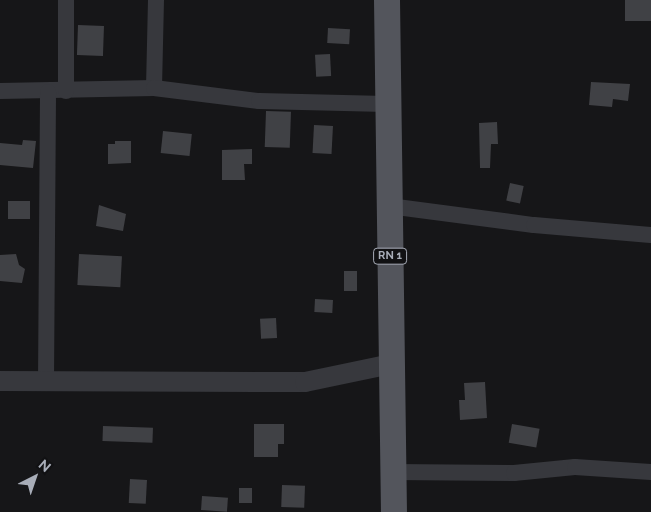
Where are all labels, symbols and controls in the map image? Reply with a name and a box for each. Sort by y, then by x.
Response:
road number: RN 1 [372,248,408,264]
north arrow [10,452,60,502]
text: N [36,456,54,475]

